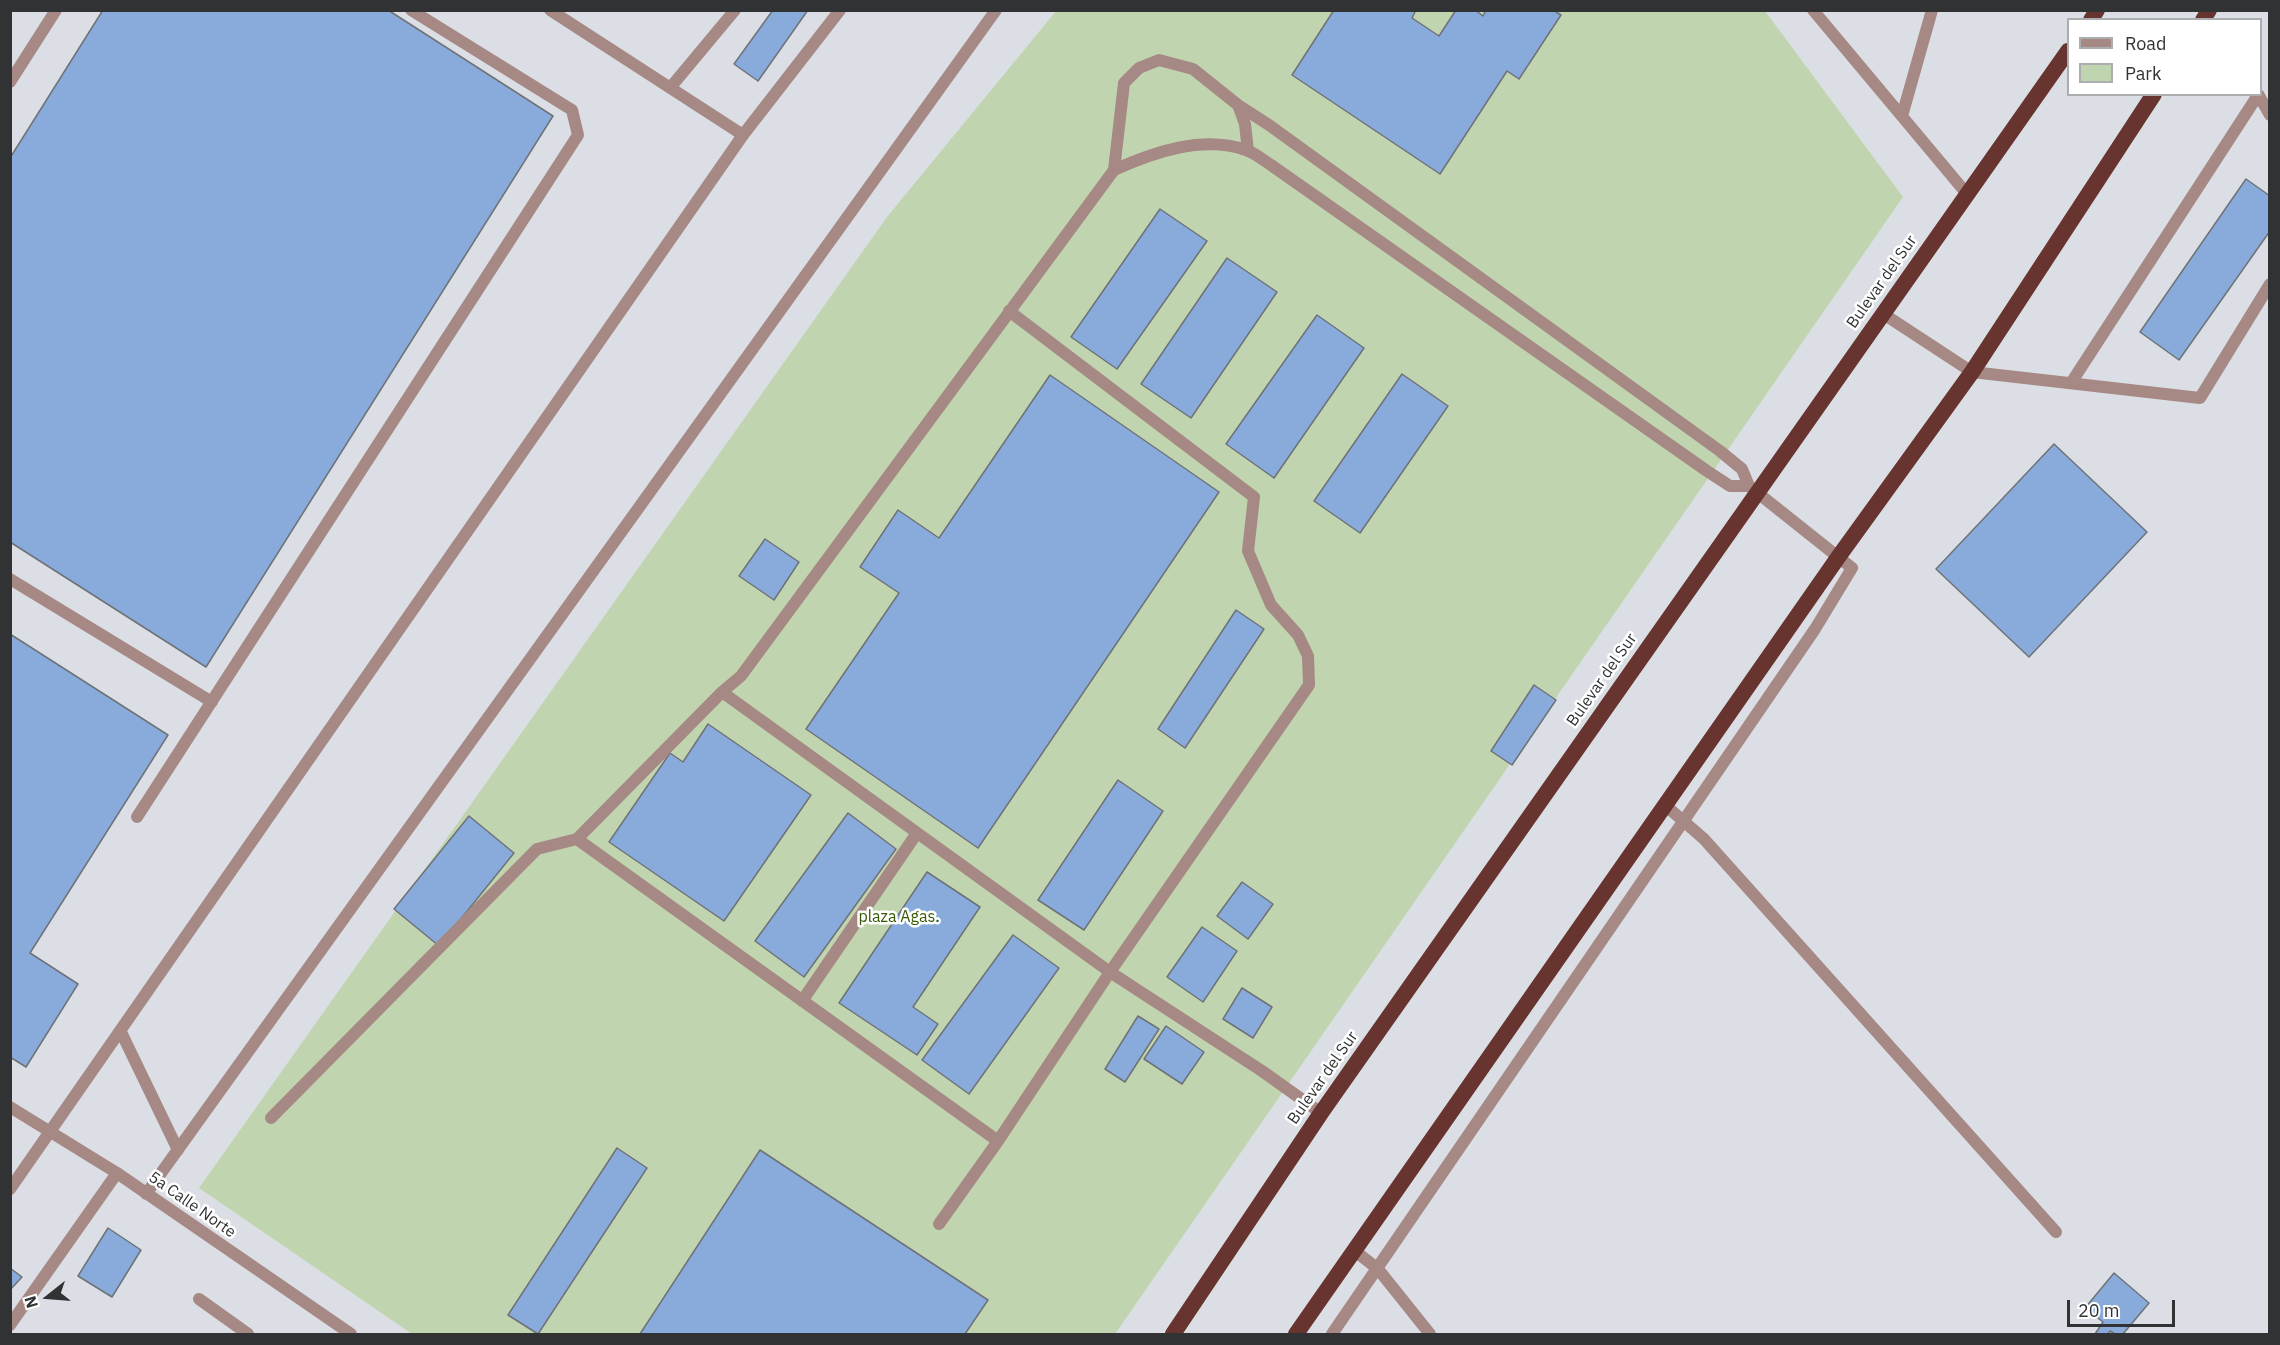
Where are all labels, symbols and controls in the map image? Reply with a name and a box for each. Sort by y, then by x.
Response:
legend [2067,18,2262,96]
text: Road [2125,32,2166,55]
text: Park [2125,62,2161,85]
street label: Bulevar del Sur [1843,232,1921,332]
street label: Bulevar del Sur [1563,630,1641,730]
park label: plaza Agas. [858,907,940,927]
street label: Bulevar del Sur [1284,1028,1362,1128]
street label: 5a Calle Norte [145,1168,239,1242]
north arrow [18,1267,78,1327]
scale bar [2070,1288,2178,1326]
text: N [20,1294,42,1311]
text: 20 m [2078,1299,2120,1322]

